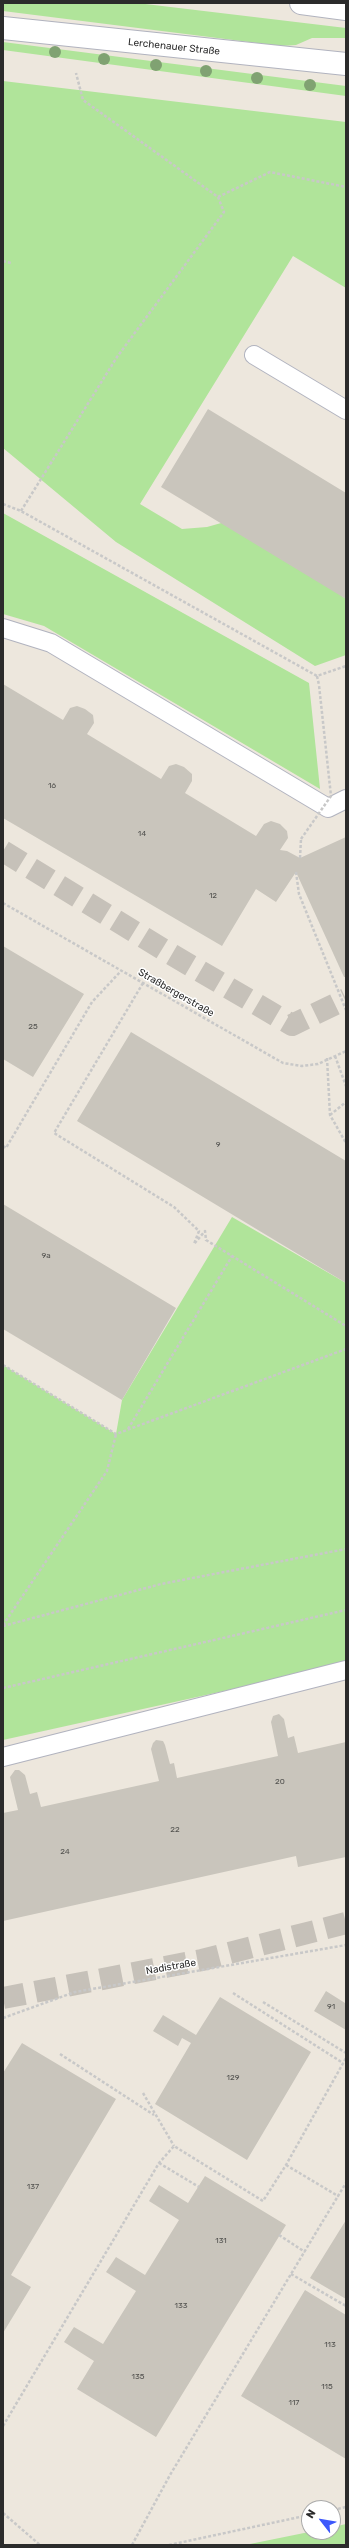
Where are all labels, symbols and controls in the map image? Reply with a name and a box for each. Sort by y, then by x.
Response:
street label: Lerchenauer Straße [127,36,221,58]
house number: 16 [48,781,56,791]
house number: 14 [138,829,146,839]
house number: 12 [209,891,217,901]
street label: Straßbergerstraße [136,966,216,1020]
house number: 25 [28,1022,38,1032]
house number: 9 [216,1140,220,1150]
house number: 9a [41,1251,51,1261]
house number: 20 [275,1777,285,1787]
house number: 22 [170,1825,180,1835]
house number: 24 [60,1847,70,1857]
street label: Nadistraße [145,1957,197,1977]
house number: 91 [327,2002,335,2012]
house number: 129 [227,2073,239,2083]
house number: 137 [27,2182,39,2192]
house number: 131 [215,2236,227,2246]
house number: 133 [174,2301,188,2311]
house number: 113 [324,2340,336,2350]
house number: 135 [132,2372,144,2382]
house number: 115 [321,2382,333,2392]
house number: 117 [289,2398,299,2408]
north arrow [301,2500,341,2540]
text: N [304,2507,319,2521]

